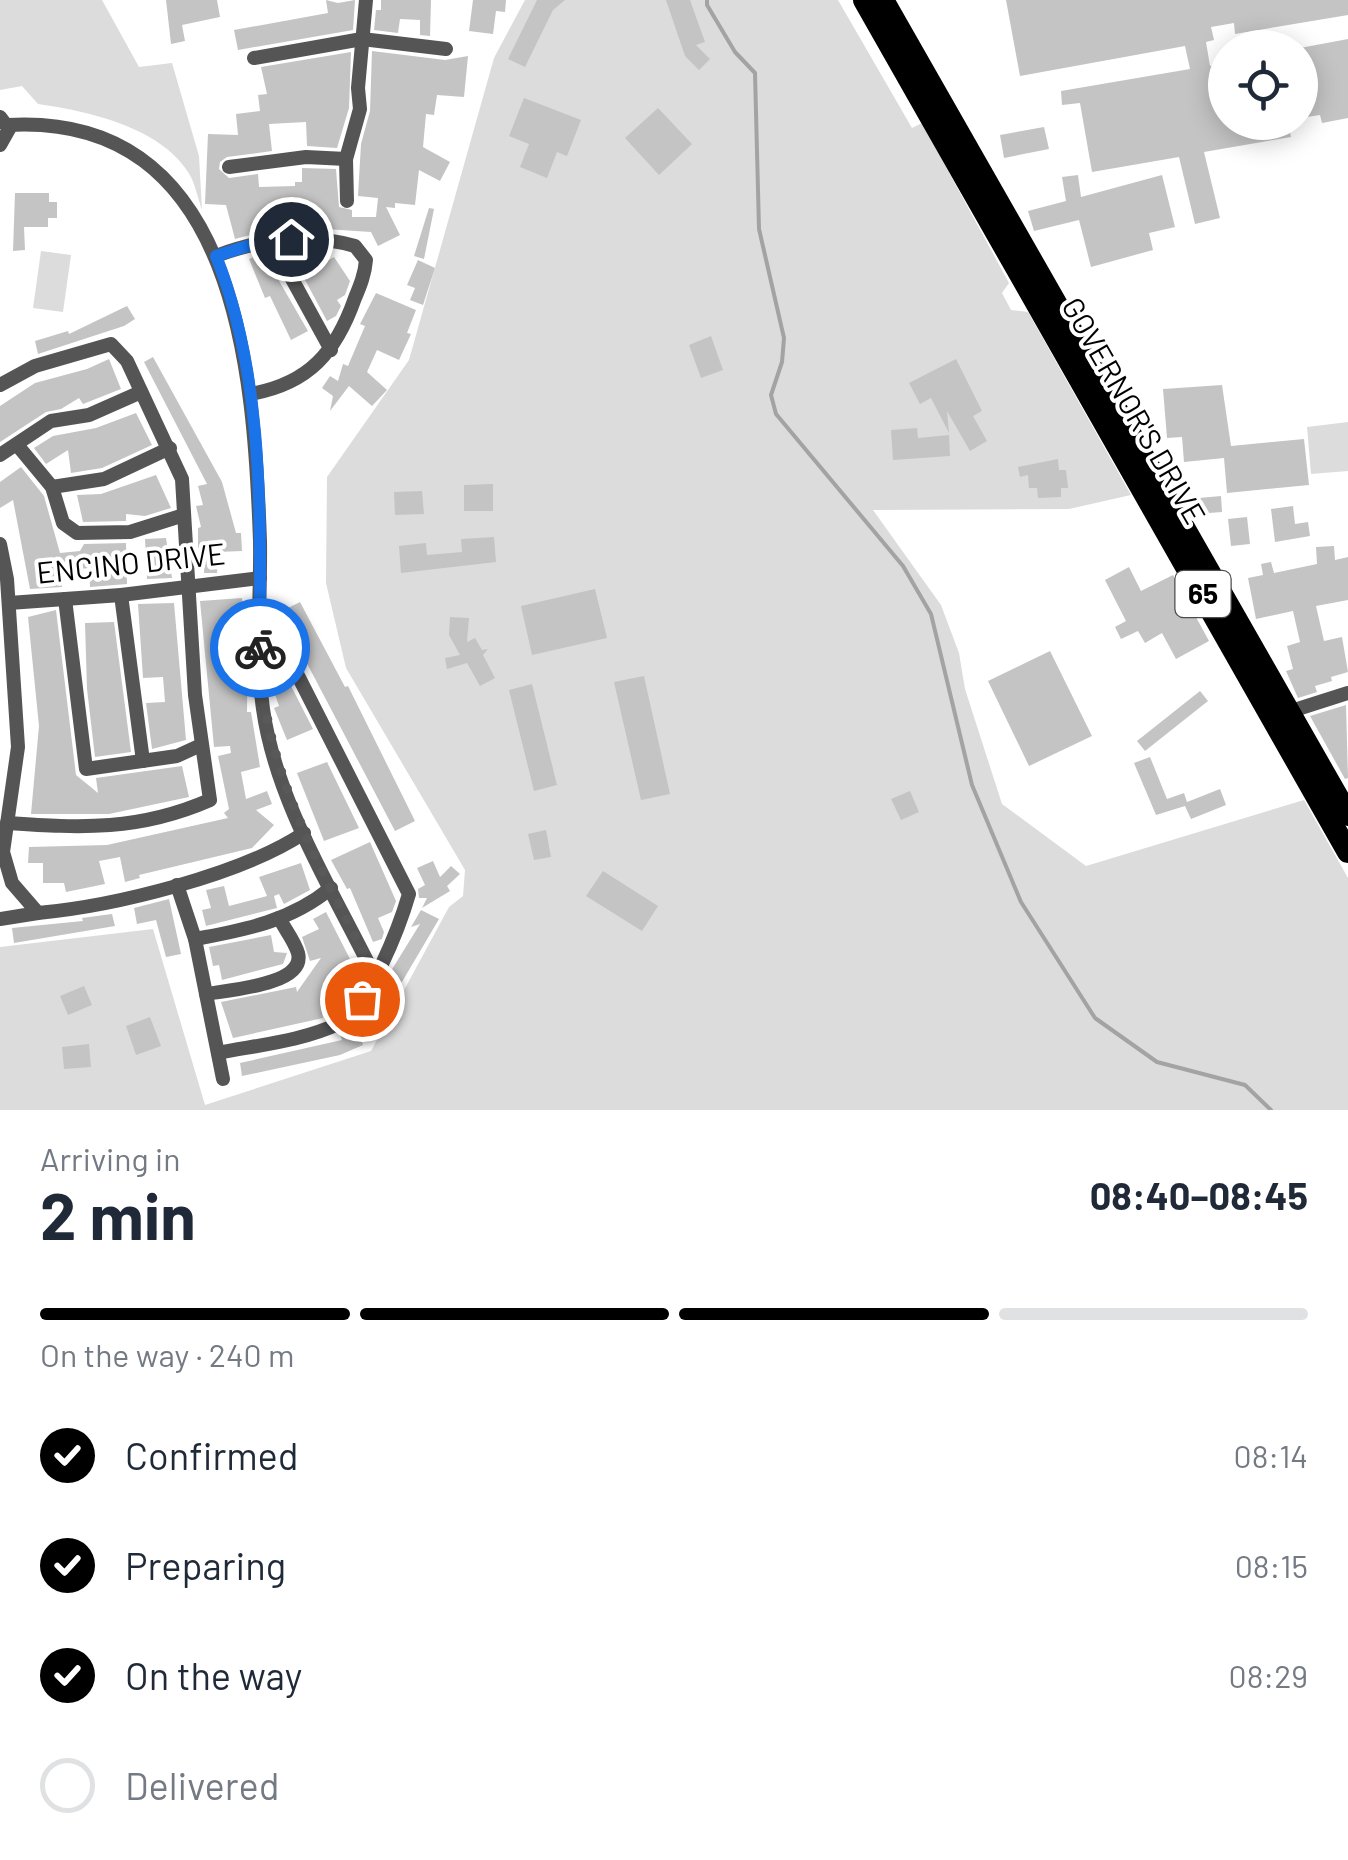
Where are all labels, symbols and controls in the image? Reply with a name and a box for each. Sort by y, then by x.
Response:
map controls [1208,30,1318,140]
button: locate [1208,30,1318,140]
pin [249,197,334,282]
icon: home [264,212,319,267]
street label: GOVERNOR'S DRIVE [1055,290,1214,530]
street label: ENCINO DRIVE [35,534,227,590]
road number: 65 [1176,571,1230,617]
courier [210,598,310,698]
icon: bike [233,621,288,676]
pin [320,957,405,1042]
icon: bag [335,972,390,1027]
text: Arriving in [40,1139,180,1177]
text: 08:40–08:45 [1090,1172,1308,1218]
text: 2 min [40,1175,196,1253]
text: On the way · 240 m [40,1335,295,1373]
icon: check [40,1428,95,1483]
text: Confirmed [125,1432,298,1478]
text: 08:14 [1234,1436,1308,1474]
icon: check [40,1538,95,1593]
text: Preparing [125,1542,286,1588]
text: 08:15 [1235,1546,1308,1584]
icon: check [40,1648,95,1703]
text: On the way [125,1652,302,1698]
text: 08:29 [1229,1656,1308,1694]
text: Delivered [125,1762,279,1808]

